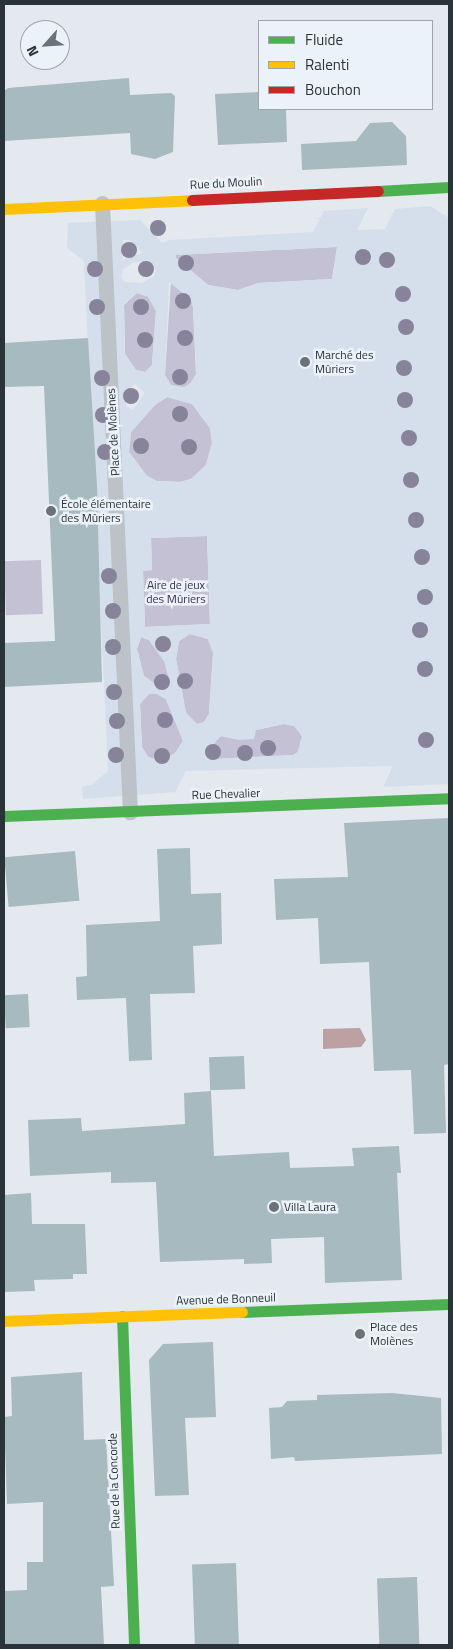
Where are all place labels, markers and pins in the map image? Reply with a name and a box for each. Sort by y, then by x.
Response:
place label: Marché des Mûriers [315,348,373,376]
marker: Marché des Mûriers [299,356,311,368]
place label: École élémentaire des Mûriers [61,497,151,525]
marker: École élémentaire des Mûriers [45,505,57,517]
place label: Villa Laura [284,1200,336,1214]
marker: Villa Laura [268,1201,280,1213]
place label: Place des Molènes [370,1320,418,1348]
marker: Place des Molènes [354,1328,366,1340]

